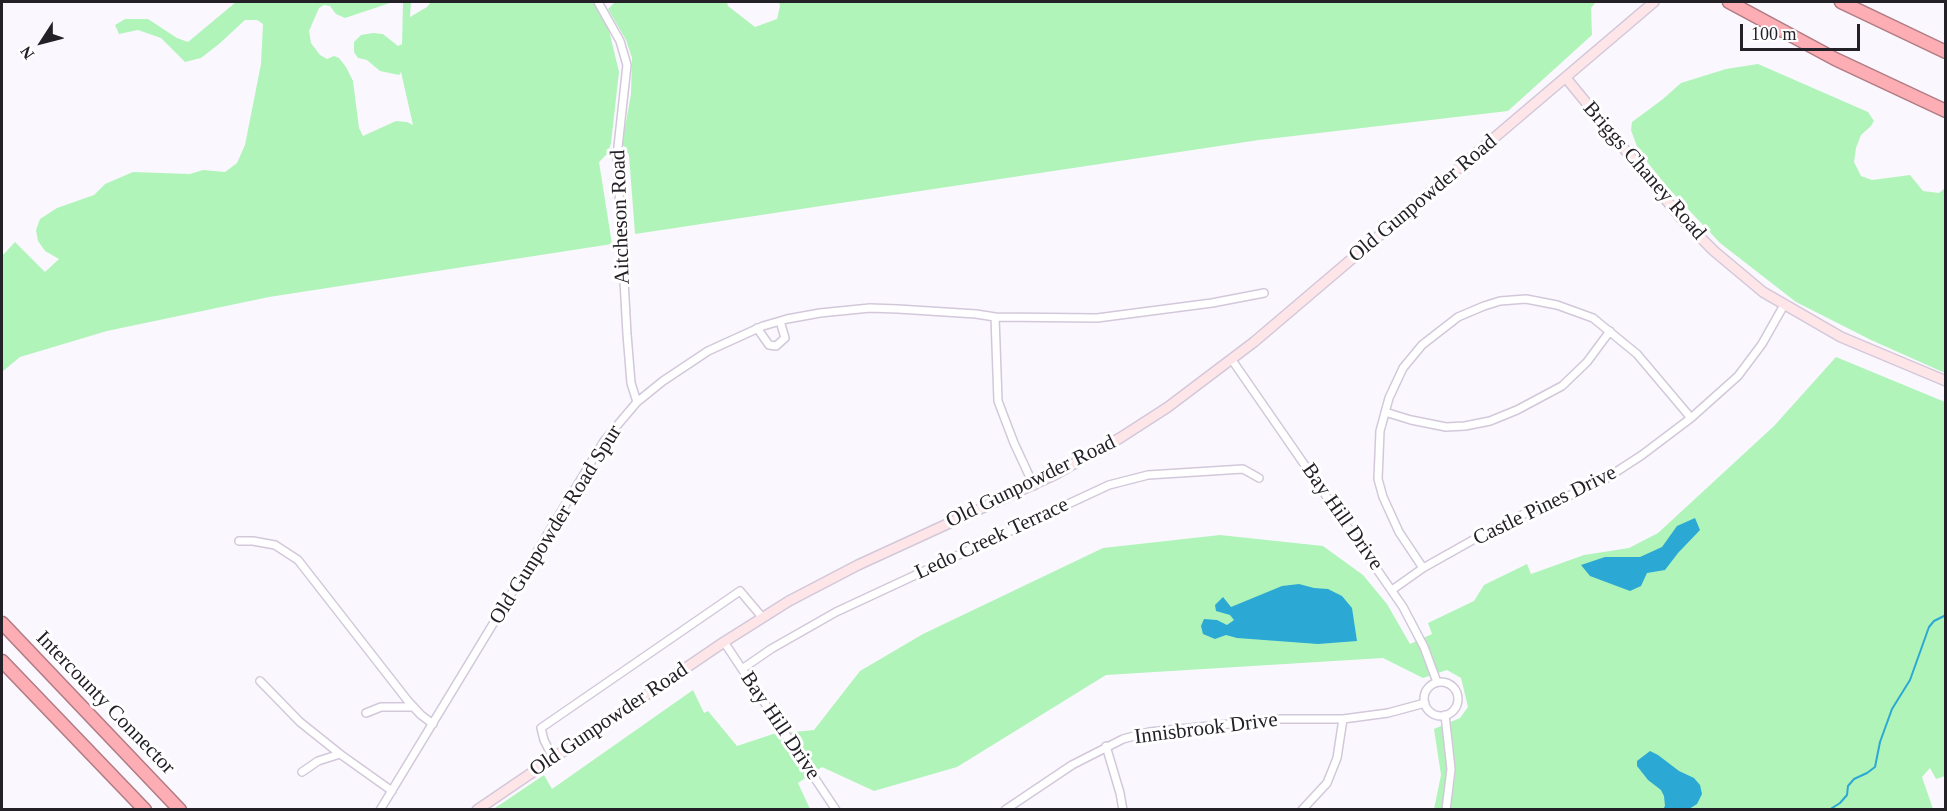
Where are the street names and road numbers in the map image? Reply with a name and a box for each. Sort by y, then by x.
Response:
street label: Briggs Chaney Road [1577,97,1711,245]
street label: Old Gunpowder Road [1344,130,1502,268]
street label: Aitcheson Road [606,149,636,285]
street label: Old Gunpowder Road Spur [484,421,628,629]
street label: Old Gunpowder Road [942,430,1120,534]
street label: Bay Hill Drive [1296,459,1388,575]
street label: Castle Pines Drive [1469,460,1621,552]
street label: Ledo Creek Terrace [911,492,1073,586]
street label: Intercounty Connector [30,626,180,780]
street label: Old Gunpowder Road [525,658,693,782]
street label: Bay Hill Drive [735,667,825,785]
street label: Innisbrook Drive [1133,708,1279,750]

